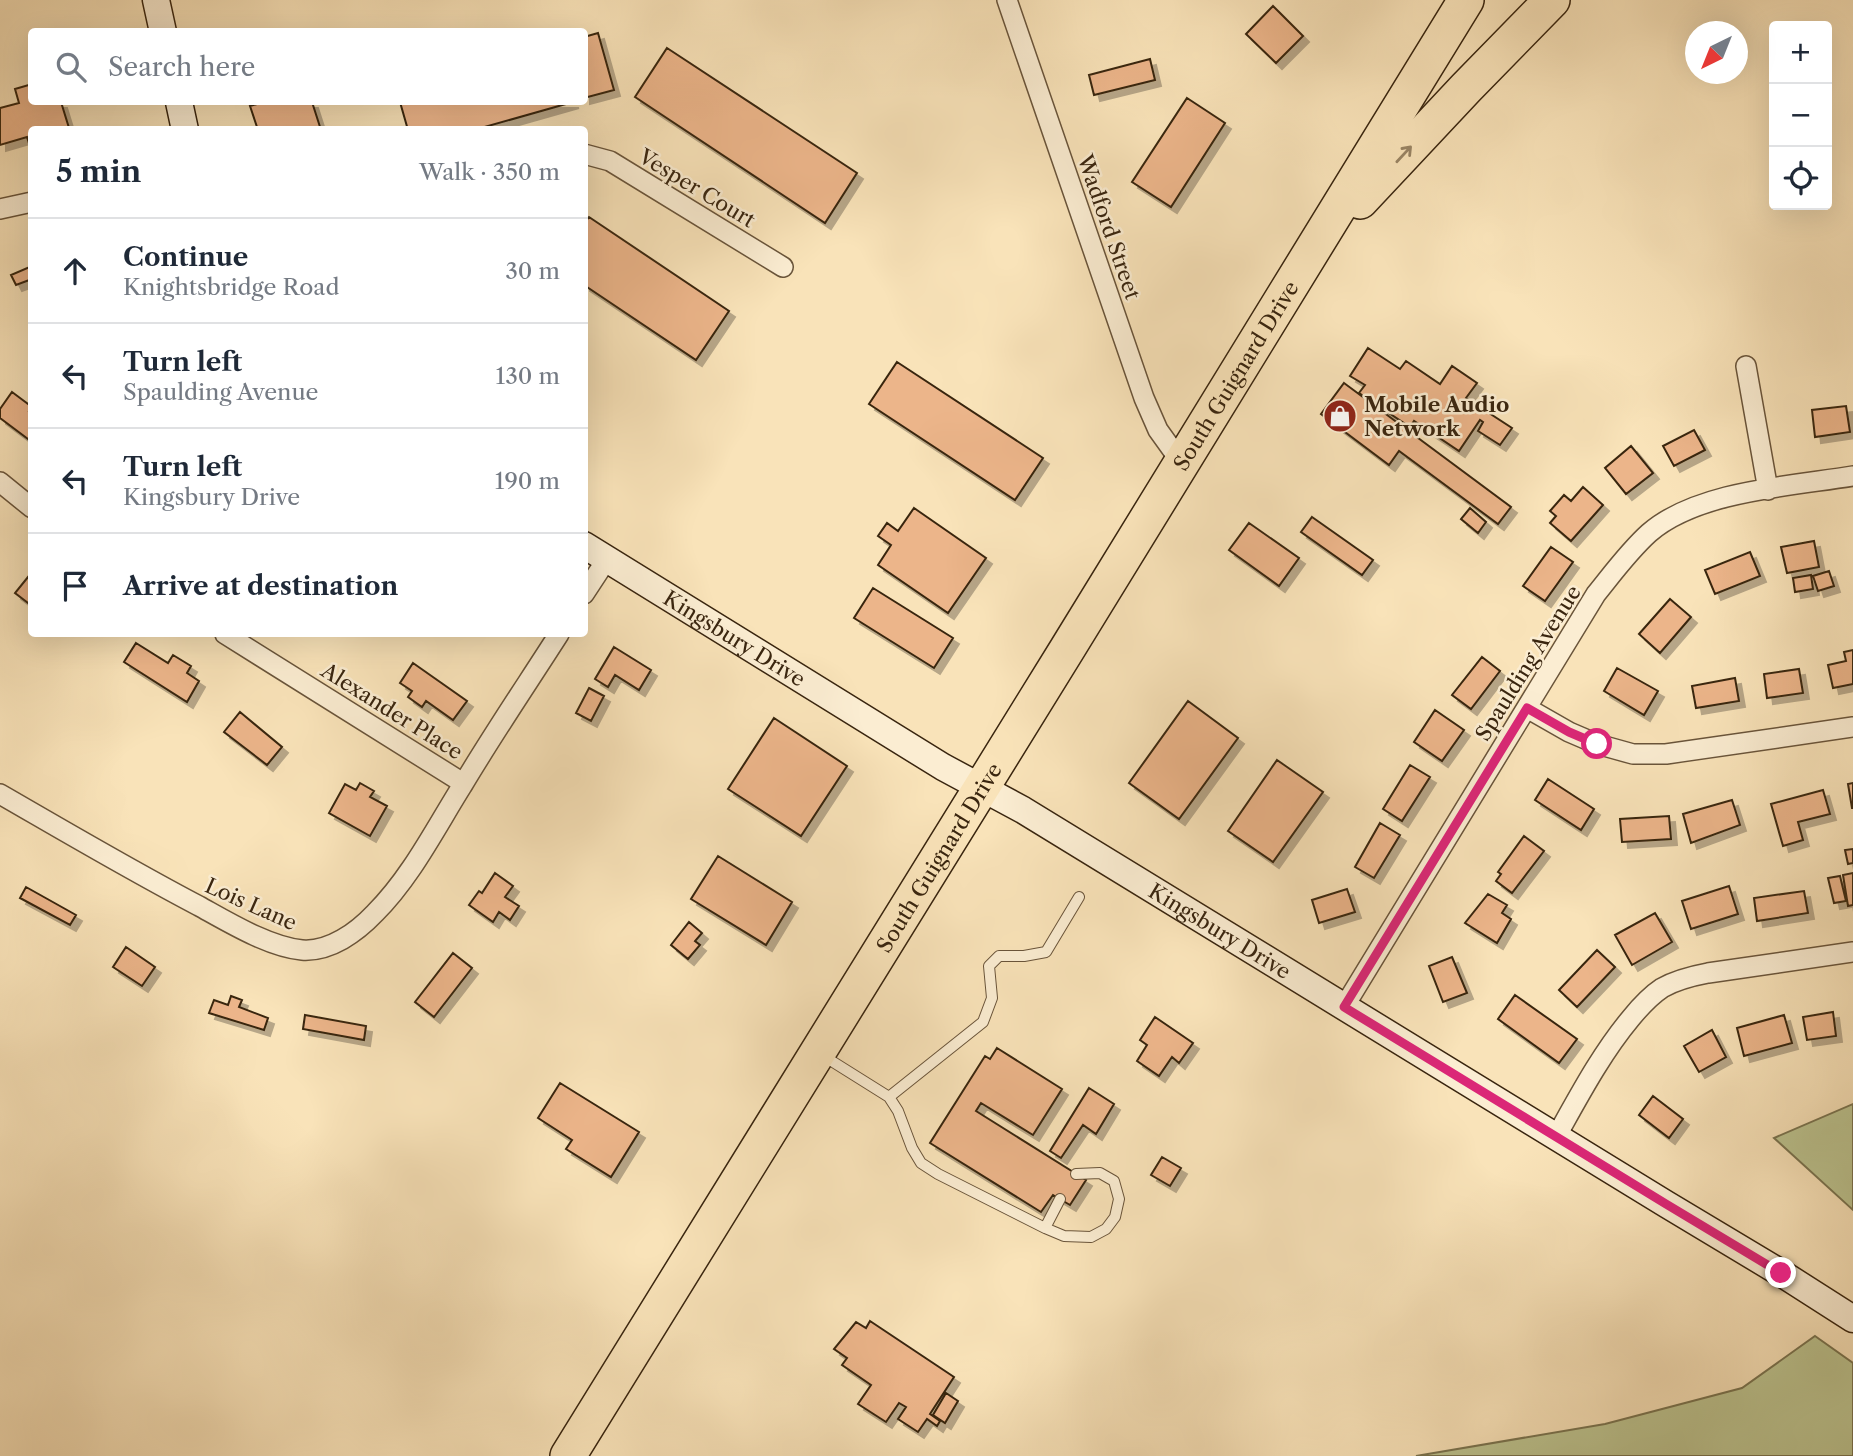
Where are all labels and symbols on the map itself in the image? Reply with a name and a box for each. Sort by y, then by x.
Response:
north arrow [1685,21,1748,84]
street label: Vesper Court [633,143,760,233]
one-way arrow [1396,146,1413,163]
street label: Wadford Street [1072,150,1146,303]
street label: South Guignard Drive [1168,276,1303,475]
place label: Mobile Audio Network [1364,392,1509,441]
shop icon: Mobile Audio Network [1321,397,1359,435]
street label: Spaulding Avenue [1470,581,1586,745]
street label: Kingsbury Drive [659,585,810,691]
street label: Alexander Place [316,657,467,764]
route start [1581,728,1612,759]
street label: South Guignard Drive [871,758,1007,957]
street label: Lois Lane [201,873,301,935]
street label: Kingsbury Drive [1144,878,1296,984]
route end [1765,1257,1796,1288]

